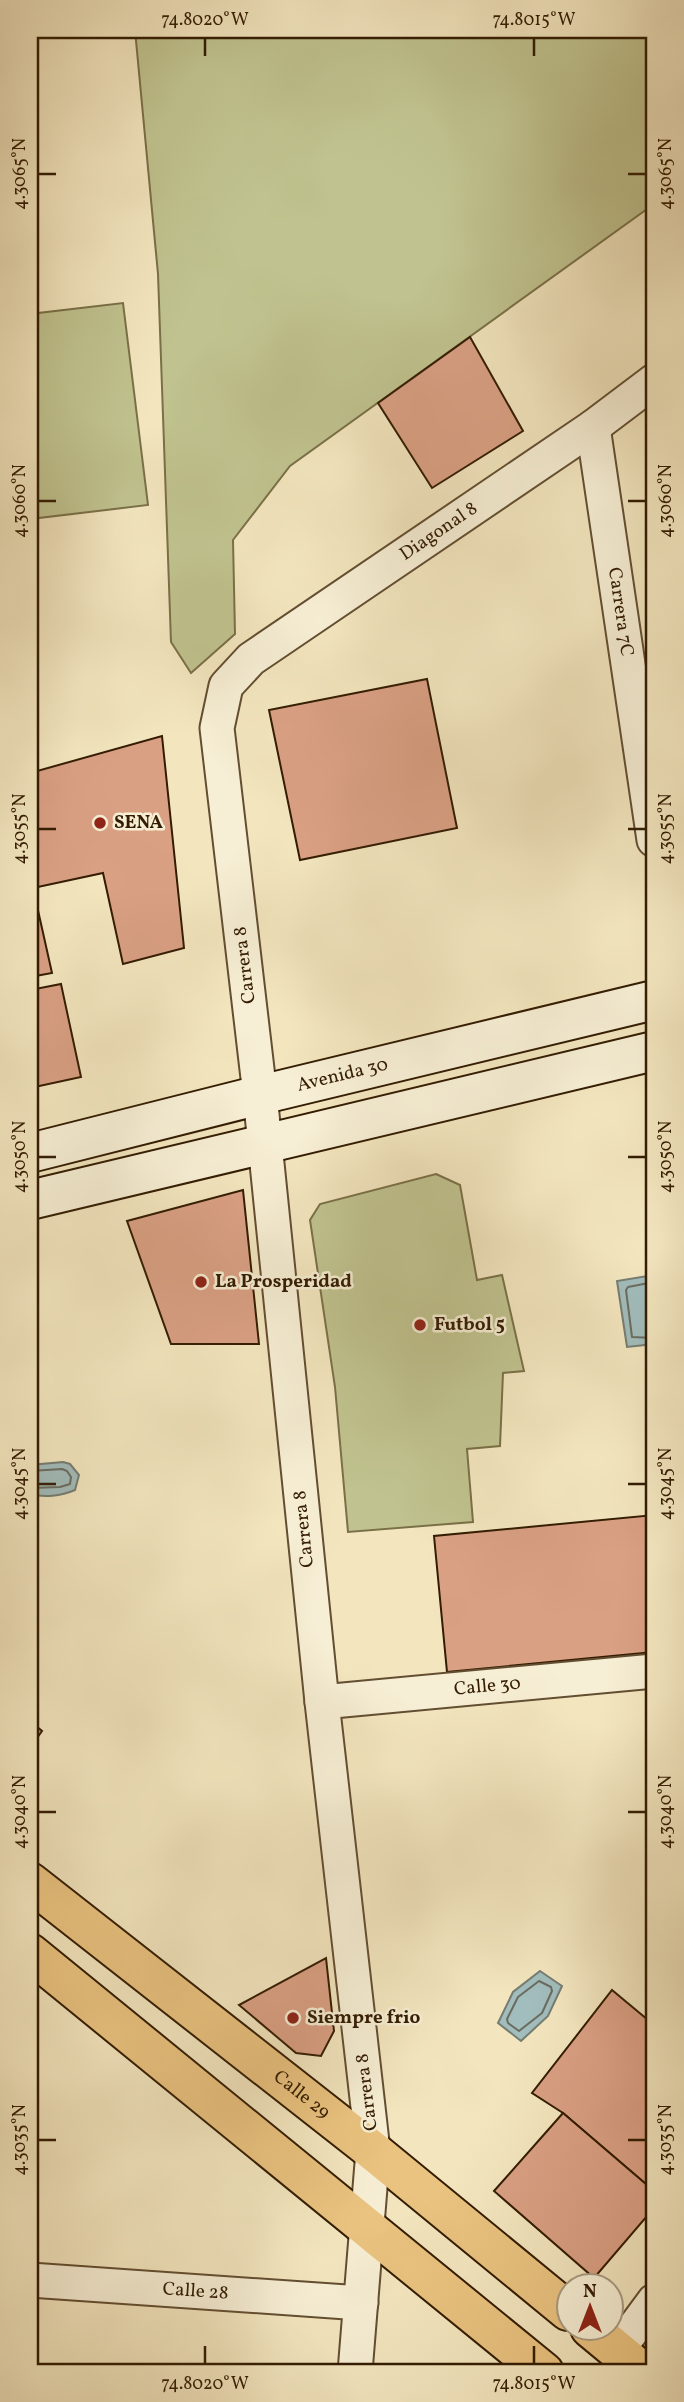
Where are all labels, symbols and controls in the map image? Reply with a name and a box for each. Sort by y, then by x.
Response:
text: 74.8020°W [161,8,249,33]
text: 74.8015°W [492,8,576,33]
text: 4.3065°N [8,138,33,210]
text: 4.3065°N [654,138,679,210]
text: 4.3060°N [8,464,33,538]
text: 4.3060°N [654,464,679,538]
street label: Diagonal 8 [395,496,483,567]
street label: Carrera 7C [601,566,640,658]
text: 4.3055°N [8,793,33,865]
text: 4.3055°N [654,793,679,865]
place label: SENA [114,810,164,836]
marker: SENA [92,815,108,831]
street label: Carrera 8 [227,925,263,1005]
street label: Avenida 30 [294,1052,391,1099]
text: 4.3050°N [8,1121,33,1193]
text: 4.3050°N [654,1121,679,1193]
place label: La Prosperidad [215,1269,352,1295]
marker: La Prosperidad [193,1274,209,1290]
place label: Futbol 5 [434,1312,505,1338]
marker: Futbol 5 [412,1317,428,1333]
text: 4.3045°N [8,1448,33,1520]
text: 4.3045°N [654,1448,679,1520]
street label: Carrera 8 [287,1489,321,1569]
street label: Calle 30 [453,1671,522,1703]
text: 4.3040°N [8,1775,33,1849]
text: 4.3040°N [654,1775,679,1849]
place label: Siempre frio [307,2005,420,2031]
marker: Siempre frio [285,2010,301,2026]
street label: Carrera 8 [349,2052,385,2132]
street label: Calle 29 [267,2064,336,2126]
text: 4.3035°N [8,2104,33,2176]
text: 4.3035°N [654,2104,679,2176]
north arrow [554,2272,624,2342]
street label: Calle 28 [162,2276,229,2307]
text: N [583,2279,597,2305]
text: 74.8020°W [161,2372,249,2397]
text: 74.8015°W [492,2372,576,2397]

